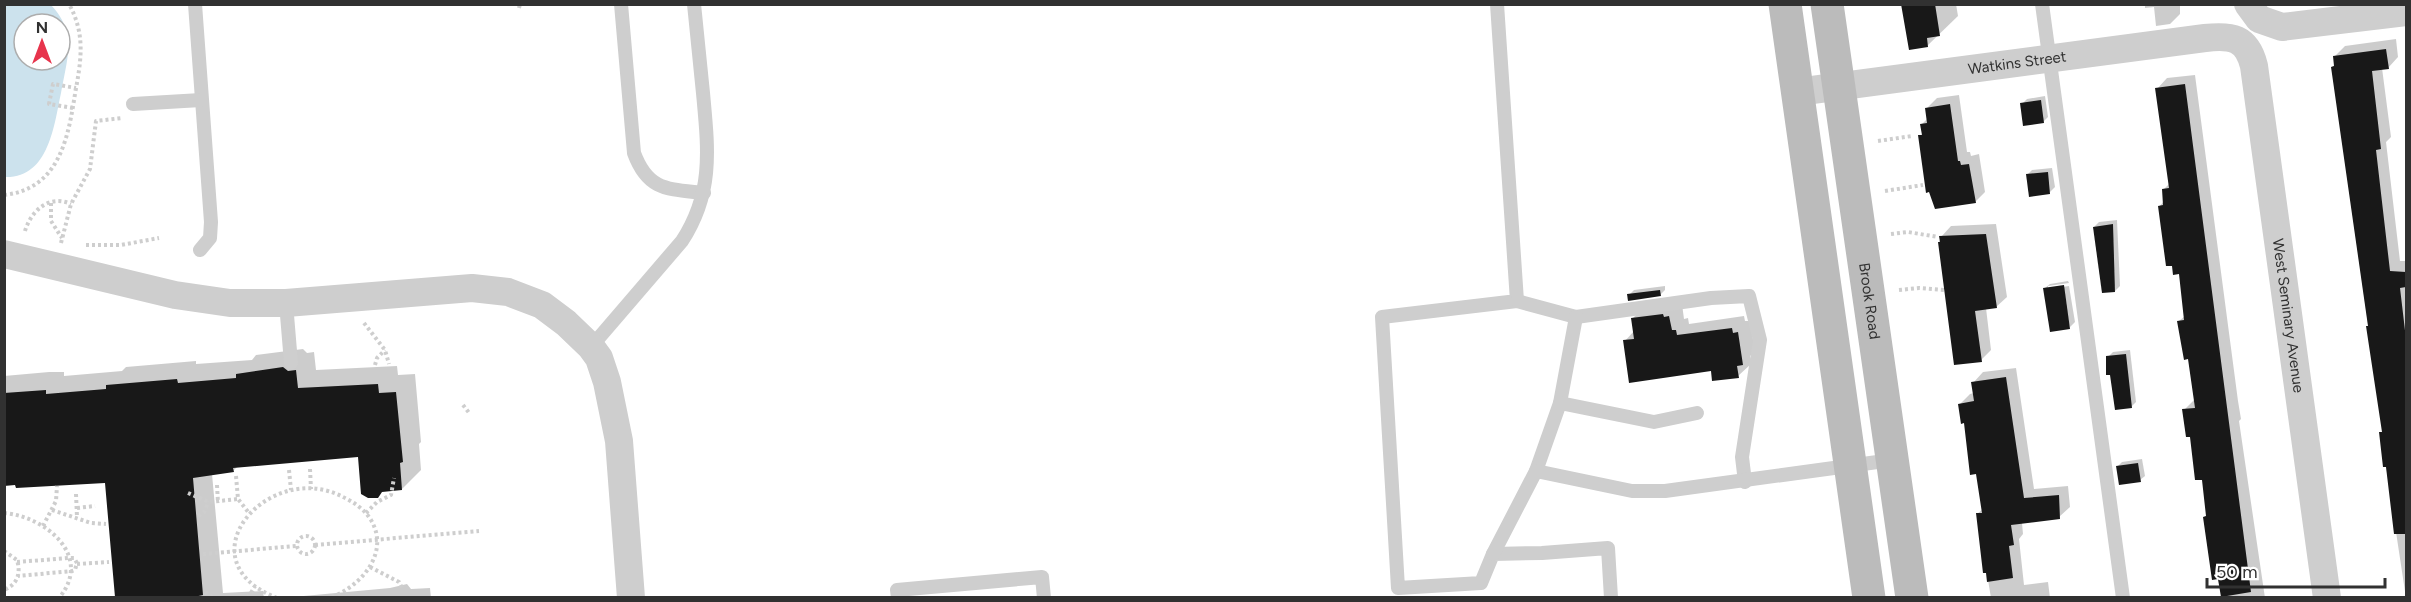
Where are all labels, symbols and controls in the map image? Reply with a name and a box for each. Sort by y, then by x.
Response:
north arrow [12,12,72,72]
text: N [36,18,48,37]
street label: Watkins Street [1967,47,2068,78]
street label: West Seminary Avenue [2269,237,2308,394]
street label: Brook Road [1855,261,1884,340]
scale bar [2207,551,2386,589]
text: 50 m [2216,561,2258,583]

